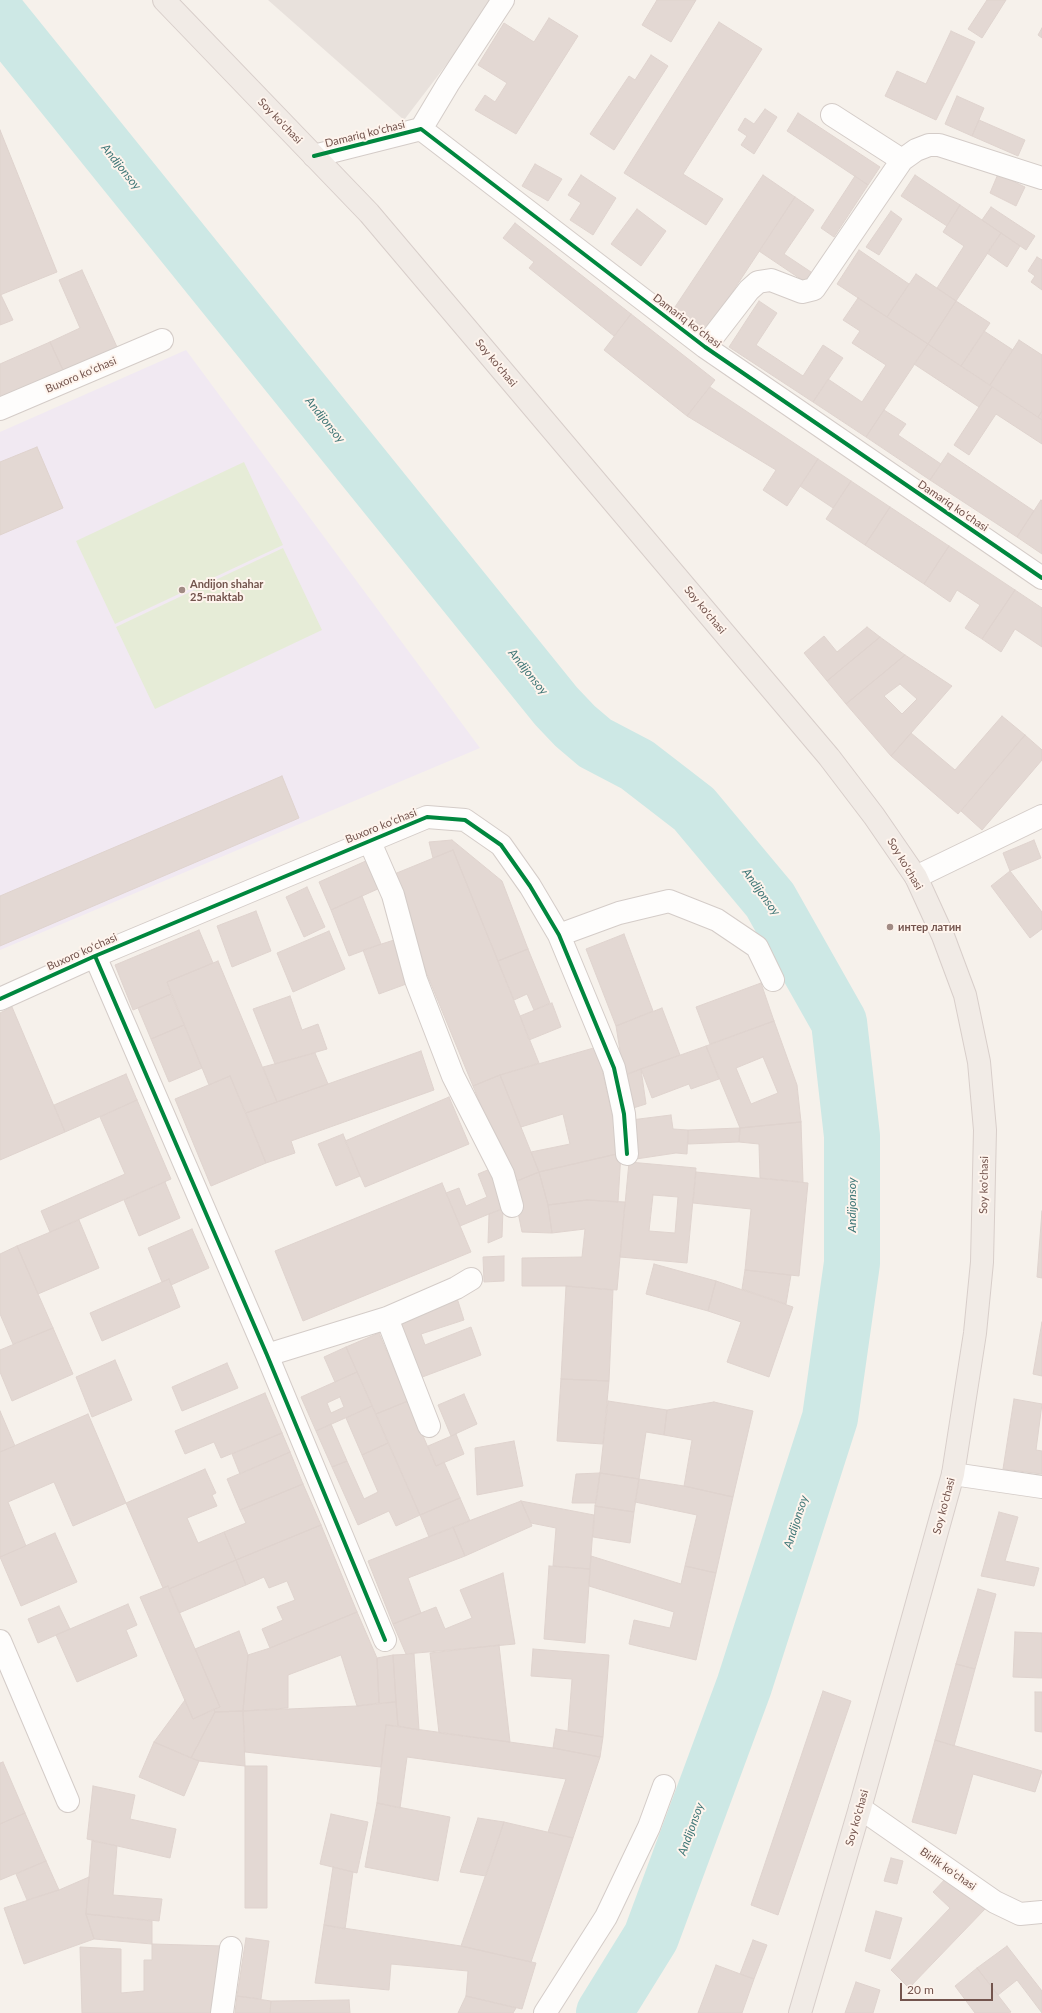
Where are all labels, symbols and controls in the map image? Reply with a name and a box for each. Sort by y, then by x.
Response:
street label: Soy ko'chasi [255,96,305,146]
street label: Damariq koʻchasi [324,118,406,150]
water label: Andijonsoy [98,141,144,193]
street label: Damariq koʻchasi [650,291,724,351]
street label: Soy ko'chasi [472,337,520,389]
street label: Buxoro koʻchasi [44,354,118,396]
water label: Andijonsoy [302,394,348,446]
street label: Damariq koʻchasi [915,478,991,534]
place label: Andijon shahar 25-maktab [190,577,263,603]
street label: Soy ko'chasi [681,584,729,636]
marker: Andijon shahar 25-maktab [177,585,187,595]
water label: Andijonsoy [505,646,551,698]
street label: Buxoro koʻchasi [344,806,418,846]
street label: Soy ko'chasi [884,836,926,892]
water label: Andijonsoy [739,866,783,918]
place label: интер латин [898,920,961,934]
marker: интер латин [885,922,895,932]
street label: Buxoro koʻchasi [45,931,119,973]
street label: Soy ko'chasi [977,1156,991,1214]
water label: Andijonsoy [845,1178,859,1232]
street label: Soy ko'chasi [930,1476,958,1536]
water label: Andijonsoy [781,1494,811,1550]
street label: Soy ko'chasi [843,1788,871,1848]
water label: Andijonsoy [675,1801,707,1857]
street label: Birlik koʻchasi [917,1845,979,1893]
scale bar [902,1975,995,2001]
text: 20 m [907,1982,934,1997]

